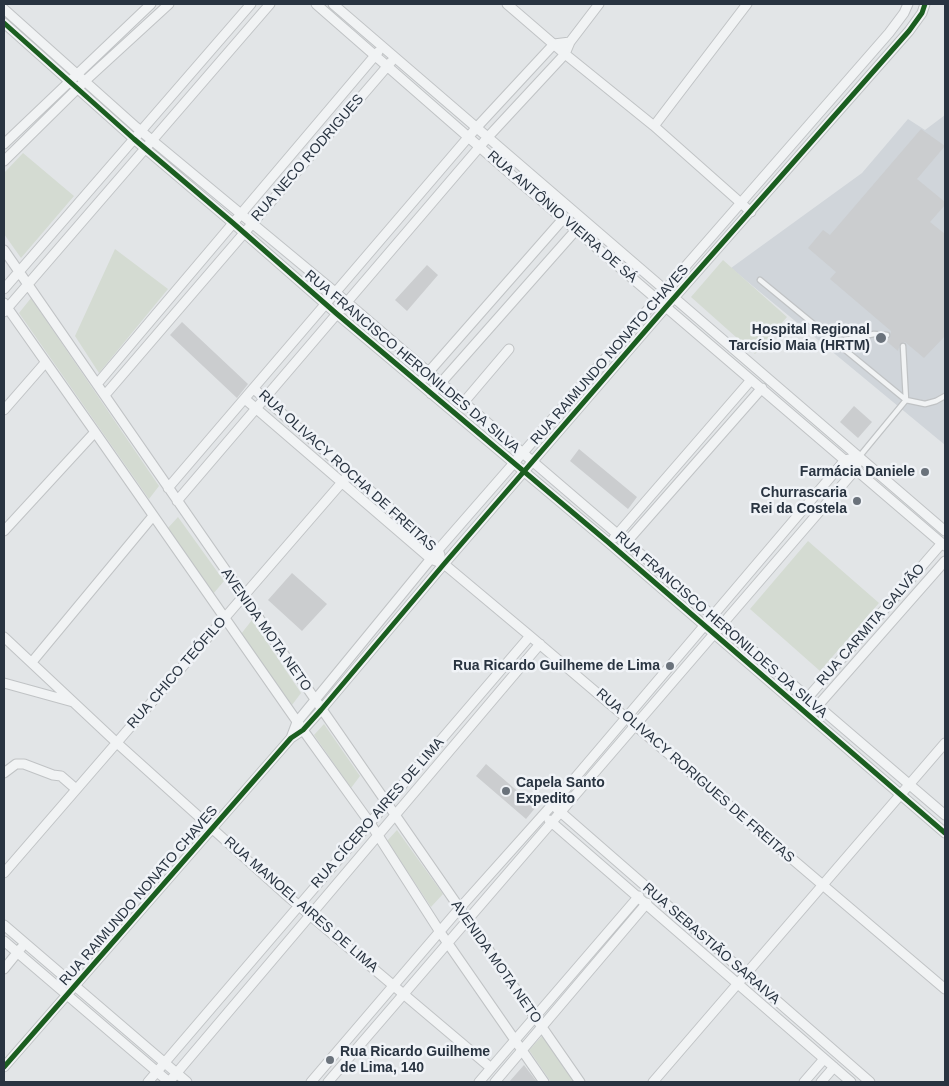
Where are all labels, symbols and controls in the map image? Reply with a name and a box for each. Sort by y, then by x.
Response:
street label: RUA NECO RODRIGUES [248,91,368,225]
street label: RUA ANTÔNIO VIEIRA DE SÁ [484,147,640,287]
street label: RUA RAIMUNDO NONATO CHAVES [527,262,693,448]
street label: RUA FRANCISCO HERONILDES DA SILVA [301,267,523,457]
place label: Hospital Regional Tarcísio Maia (HRTM) [729,322,870,354]
marker: Hospital Regional Tarcísio Maia (HRTM) [874,331,888,345]
street label: RUA OLIVACY ROCHA DE FREITAS [255,387,439,555]
place label: Farmácia Daniele [800,464,915,480]
marker: Farmácia Daniele [919,466,931,478]
place label: Churrascaria Rei da Costela [751,485,847,518]
marker: Churrascaria Rei da Costela [851,495,863,507]
street label: RUA FRANCISCO HERONILDES DA SILVA [611,528,831,722]
street label: RUA CARMITA GALVÃO [814,561,928,689]
street label: AVENIDA MOTA NETO [217,565,315,695]
street label: RUA CHICO TEÓFILO [124,614,230,732]
place label: Rua Ricardo Guilheme de Lima [453,658,660,674]
marker: Rua Ricardo Guilheme de Lima [664,660,676,672]
street label: RUA OLIVACY RORIGUES DE FREITAS [593,685,797,867]
street label: RUA CÍCERO AIRES DE LIMA [308,734,448,892]
place label: Capela Santo Expedito [516,775,605,808]
marker: Capela Santo Expedito [500,785,512,797]
street label: RUA RAIMUNDO NONATO CHAVES [56,803,222,989]
street label: RUA MANOEL AIRES DE LIMA [221,834,381,976]
street label: RUA SEBASTIÃO SARAIVA [639,880,783,1008]
street label: AVENIDA MOTA NETO [447,897,545,1027]
place label: Rua Ricardo Guilheme de Lima, 140 [340,1044,490,1076]
marker: Rua Ricardo Guilheme de Lima, 140 [324,1054,336,1066]

